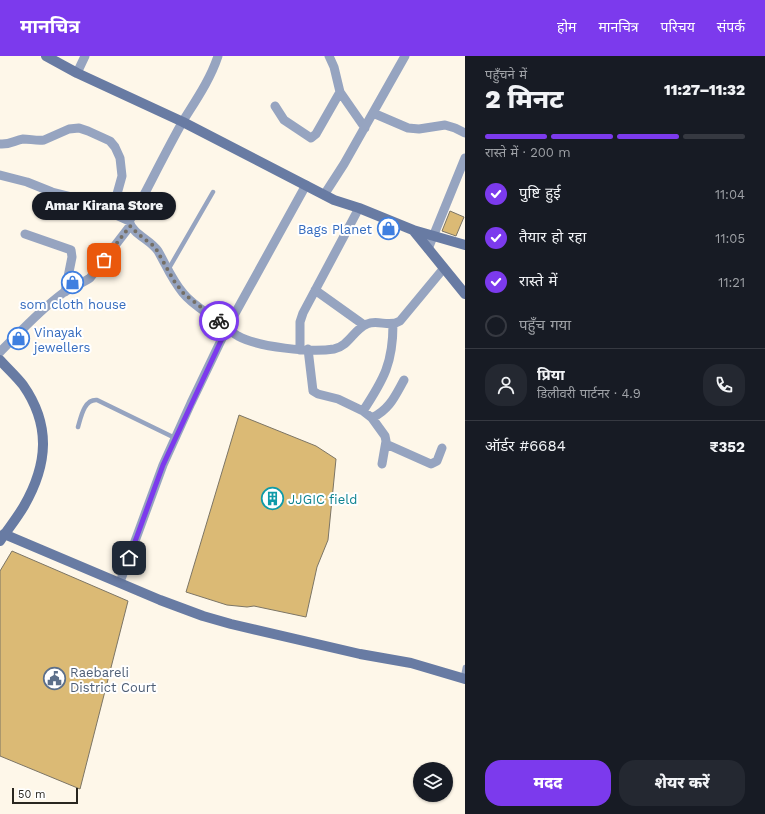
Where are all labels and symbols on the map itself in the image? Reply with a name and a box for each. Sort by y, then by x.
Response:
callout: Amar Kirana Store [32,192,176,220]
shop icon: Bags Planet [375,216,401,242]
place label: Bags Planet [298,222,373,237]
pin [87,243,121,277]
shop icon: som cloth house [60,269,86,295]
place label: som cloth house [20,297,126,312]
courier [199,301,239,341]
place label: Vinayak jewellers [32,325,90,355]
shop icon: Vinayak jewellers [6,326,32,352]
building icon: JJGIC field [260,486,286,512]
place label: JJGIC field [288,492,357,507]
pin [112,541,146,575]
place label: Raebareli District Court [70,665,157,695]
public building icon: Raebareli District Court [41,666,67,692]
scale bar [12,786,78,805]

